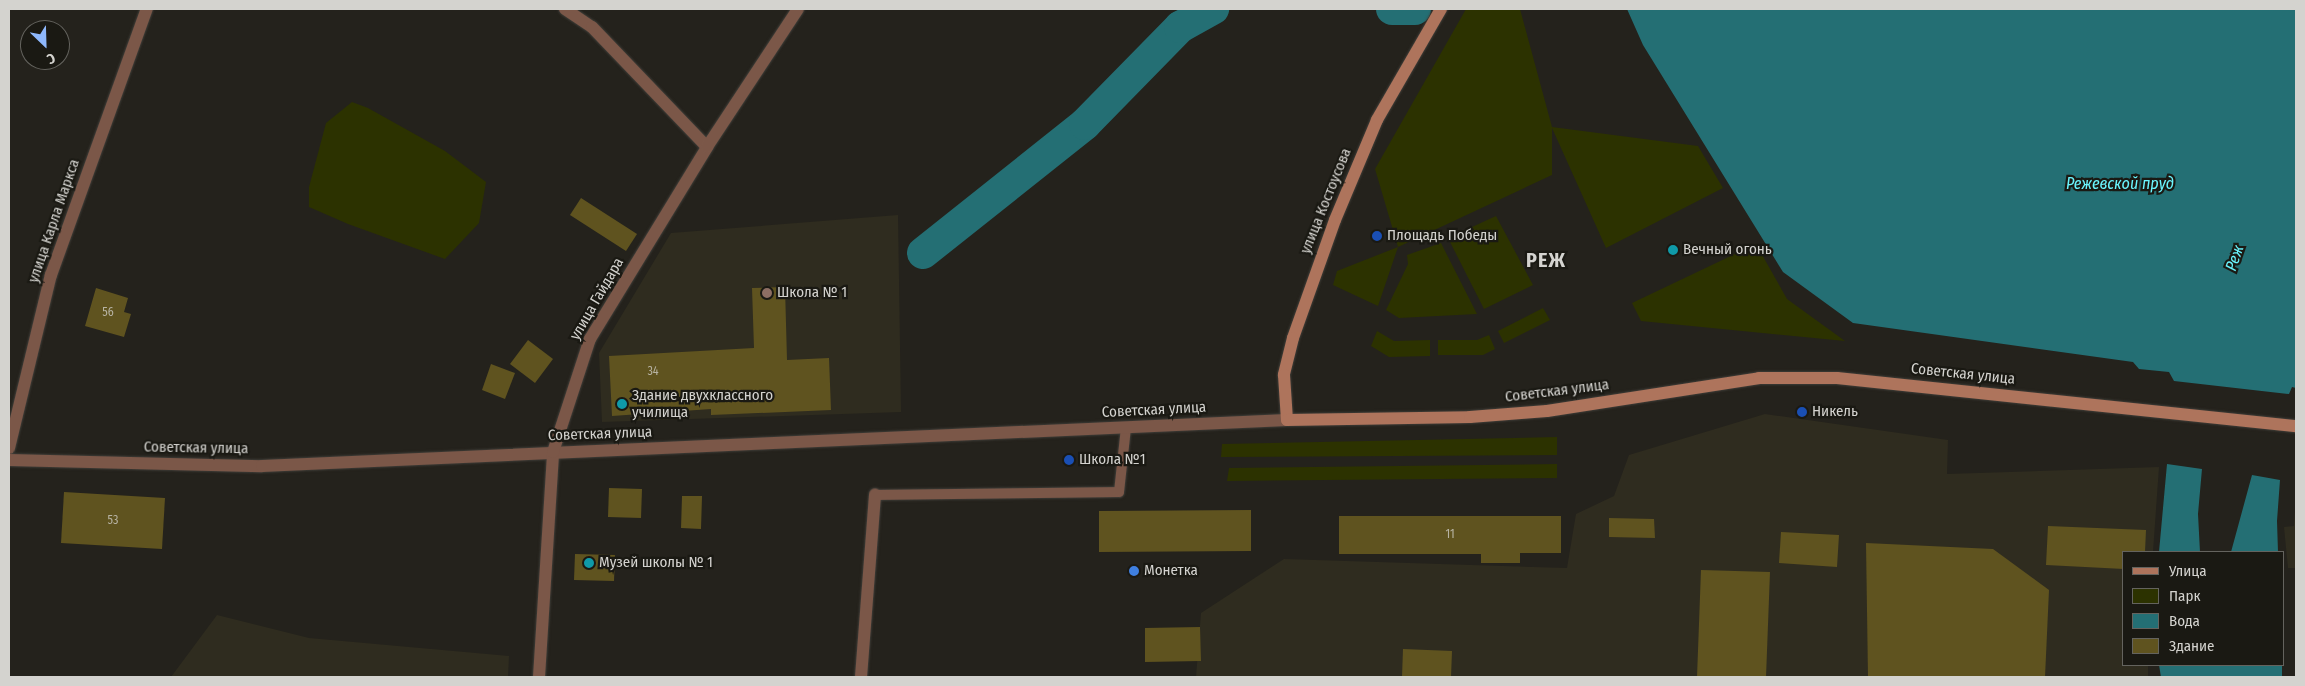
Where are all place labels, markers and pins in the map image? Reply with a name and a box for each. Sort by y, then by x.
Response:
place label: Площадь Победы [1387,227,1497,245]
marker: Площадь Победы [1371,230,1383,242]
place label: Вечный огонь [1683,241,1772,259]
marker: Вечный огонь [1667,244,1679,256]
place label: Школа № 1 [777,284,847,302]
marker: Школа № 1 [761,287,773,299]
place label: Здание двухклассного училища [632,386,773,421]
marker: Здание двухклассного училища [616,398,628,410]
place label: Никель [1812,403,1858,421]
marker: Никель [1796,406,1808,418]
place label: Школа №1 [1079,451,1146,469]
marker: Школа №1 [1063,454,1075,466]
place label: Музей школы № 1 [599,554,713,572]
marker: Музей школы № 1 [583,557,595,569]
place label: Монетка [1144,562,1198,580]
marker: Монетка [1128,565,1140,577]

